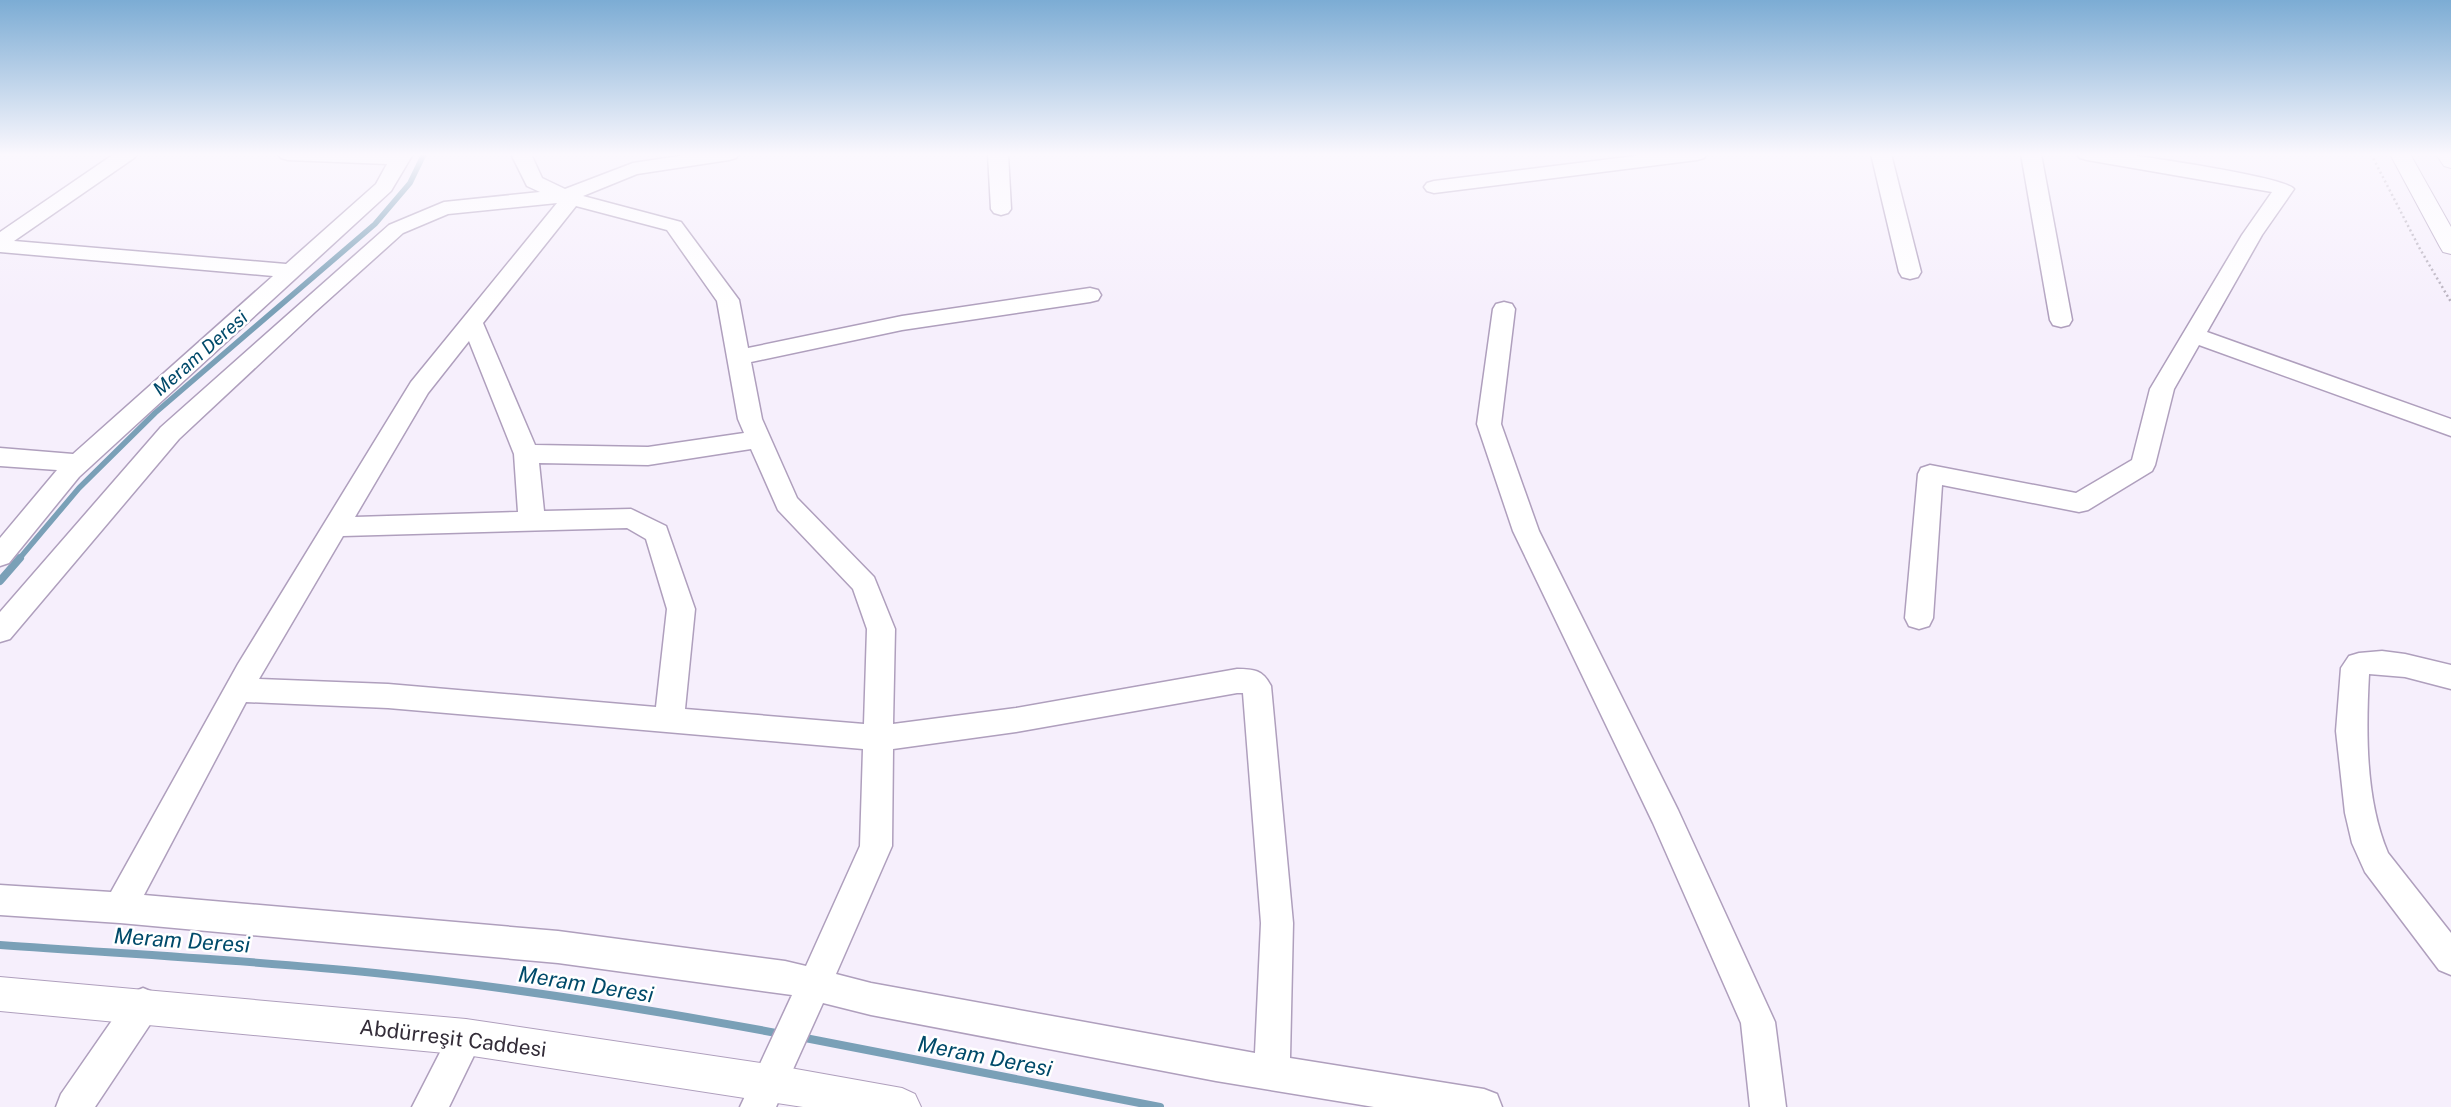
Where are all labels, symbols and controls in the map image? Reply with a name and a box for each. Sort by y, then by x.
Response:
water label: Meram Deresi [148,306,252,400]
water label: Meram Deresi [113,922,252,958]
water label: Meram Deresi [516,960,656,1008]
street label: Abdürreşit Caddesi [358,1014,548,1062]
water label: Meram Deresi [915,1030,1055,1082]

